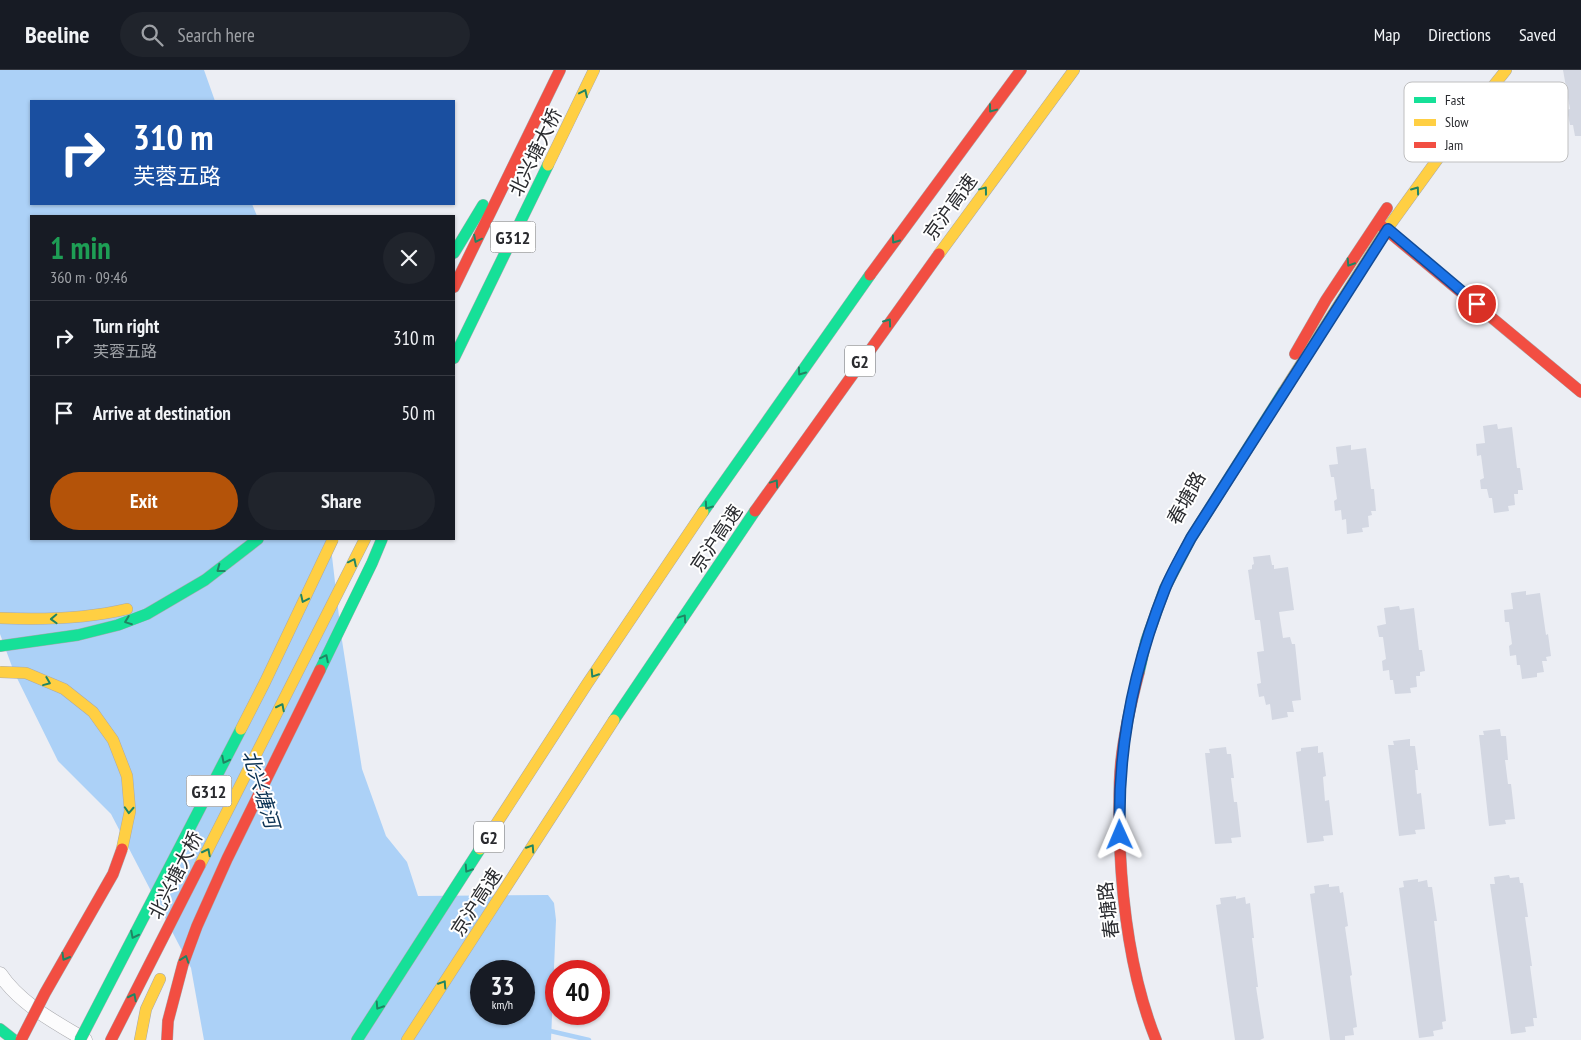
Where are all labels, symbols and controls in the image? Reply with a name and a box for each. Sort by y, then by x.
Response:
search box [120,12,470,57]
text: Beeline [25,19,90,50]
icon: search [138,21,166,49]
text: Search here [178,23,255,47]
text: Map [1374,23,1400,46]
text: Directions [1428,23,1491,46]
text: Saved [1519,23,1556,46]
legend [1404,82,1568,162]
one-way arrow [577,89,588,98]
text: Fast [1445,91,1465,109]
one-way arrow [989,103,997,112]
street label: 北兴塘大桥 [503,104,567,200]
text: Slow [1445,113,1469,131]
text: 310 m [133,114,214,160]
icon: right [50,120,115,185]
text: Jam [1444,136,1463,154]
text: 芙蓉五路 [133,162,221,190]
street label: 京沪高速 [918,169,982,245]
one-way arrow [978,186,987,196]
one-way arrow [1410,186,1419,196]
road number: G312 [490,222,536,252]
text: 1 min [50,228,111,267]
button: close [383,232,435,284]
one-way arrow [473,234,483,243]
one-way arrow [892,234,901,244]
one-way arrow [1347,257,1356,266]
text: 360 m · 09:46 [50,267,128,287]
pin [1456,283,1498,325]
icon: arrive [1463,290,1491,318]
text: Turn right [93,314,159,338]
one-way arrow [882,318,891,328]
icon: right [50,324,78,352]
text: 310 m [393,326,435,350]
text: 芙蓉五路 [93,341,157,361]
road number: G2 [845,346,875,376]
one-way arrow [798,366,806,375]
icon: arrive [50,399,78,427]
text: Arrive at destination [93,401,231,425]
text: 50 m [402,401,435,425]
street label: 春塘路 [1162,467,1210,529]
button: Exit [50,472,238,530]
button: Share [248,472,435,530]
one-way arrow [769,480,778,489]
street label: 京沪高速 [685,500,747,576]
one-way arrow [705,500,714,509]
one-way arrow [347,558,357,567]
one-way arrow [216,563,226,572]
one-way arrow [300,594,311,603]
one-way arrow [50,614,58,624]
one-way arrow [677,614,686,623]
one-way arrow [124,615,133,625]
one-way arrow [319,655,329,664]
one-way arrow [591,669,600,678]
one-way arrow [42,676,51,686]
one-way arrow [275,703,285,712]
water label: 北兴塘河 [237,747,286,835]
one-way arrow [221,755,231,764]
road number: G312 [186,776,232,806]
one-way arrow [123,806,134,814]
position arrow [1093,808,1145,860]
road number: G2 [474,822,504,852]
street label: 北兴塘大桥 [143,827,207,923]
one-way arrow [525,845,535,854]
one-way arrow [201,848,211,857]
street label: 京沪高速 [445,864,507,940]
one-way arrow [464,864,474,873]
street label: 春塘路 [1093,880,1123,940]
one-way arrow [130,930,140,939]
one-way arrow [62,952,72,961]
one-way arrow [179,955,189,963]
speed limit sign: 40 [545,960,610,1025]
text: 33 [491,970,514,1002]
one-way arrow [436,981,446,990]
one-way arrow [127,993,137,1002]
text: km/h [492,997,513,1012]
one-way arrow [376,1000,386,1009]

